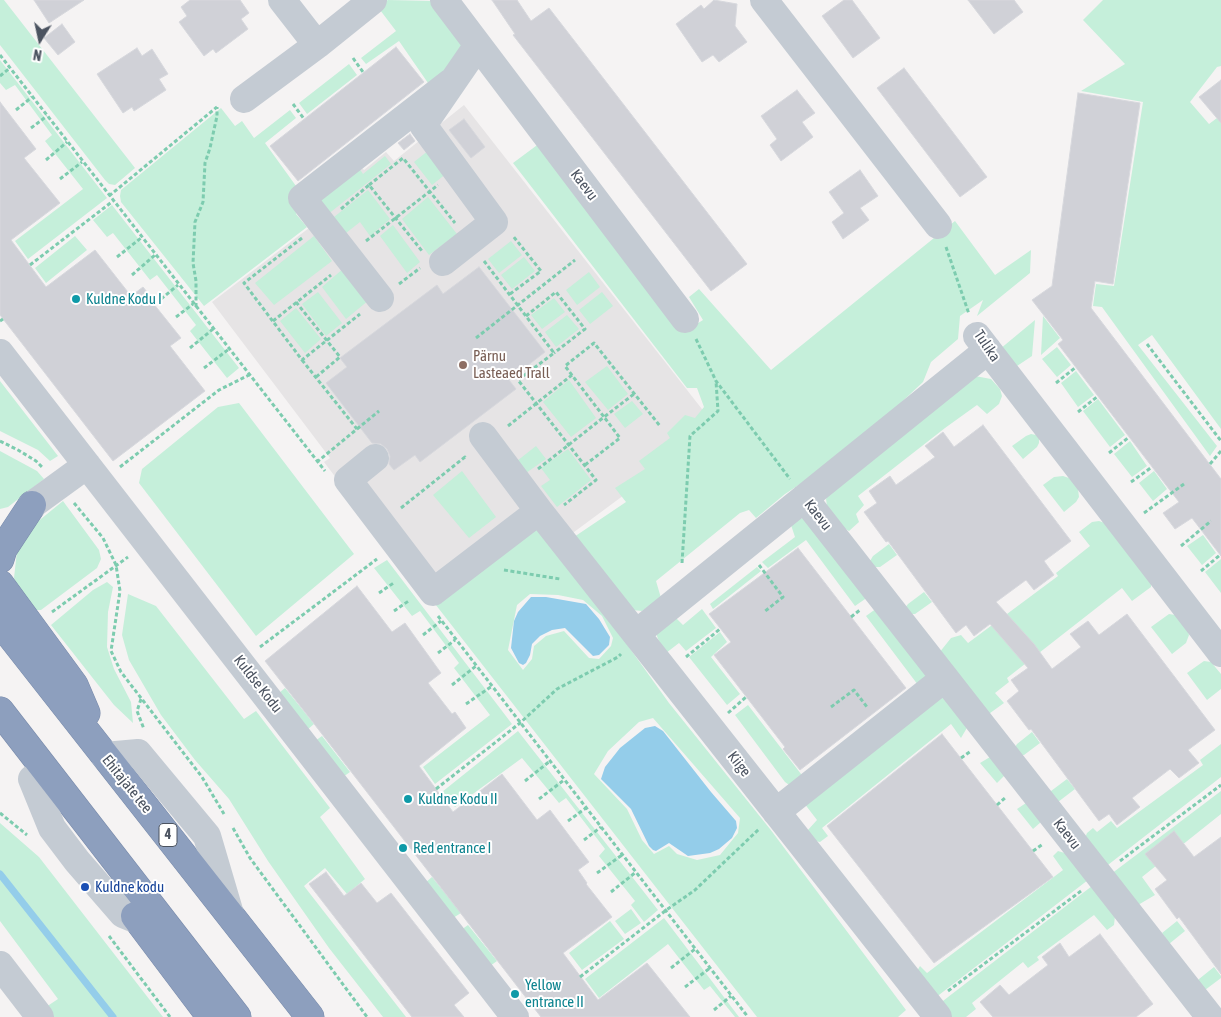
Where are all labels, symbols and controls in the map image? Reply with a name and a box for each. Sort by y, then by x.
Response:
north arrow [15,15,65,65]
text: N [32,46,43,63]
street label: Kaevu [567,166,601,204]
place label: Kuldne Kodu I [86,290,162,308]
marker: Kuldne Kodu I [70,293,82,305]
street label: Tulika [970,327,1004,365]
place label: Pärnu Lasteaed Trall [473,347,550,382]
marker: Pärnu Lasteaed Trall [457,359,469,371]
street label: Kaevu [800,496,836,534]
street label: Kuldse Kodu [230,652,286,716]
street label: Kiige [724,748,754,780]
street label: Ehitajate tee [98,751,156,817]
place label: Kuldne Kodu II [418,790,498,808]
marker: Kuldne Kodu II [402,793,414,805]
street label: Kaevu [1049,815,1085,853]
road number: 4 [159,824,177,846]
place label: Red entrance I [413,839,491,857]
marker: Red entrance I [397,842,409,854]
place label: Kuldne kodu [95,878,164,896]
marker: Kuldne kodu [79,881,91,893]
place label: Yellow entrance II [525,976,584,1011]
marker: Yellow entrance II [509,988,521,1000]

